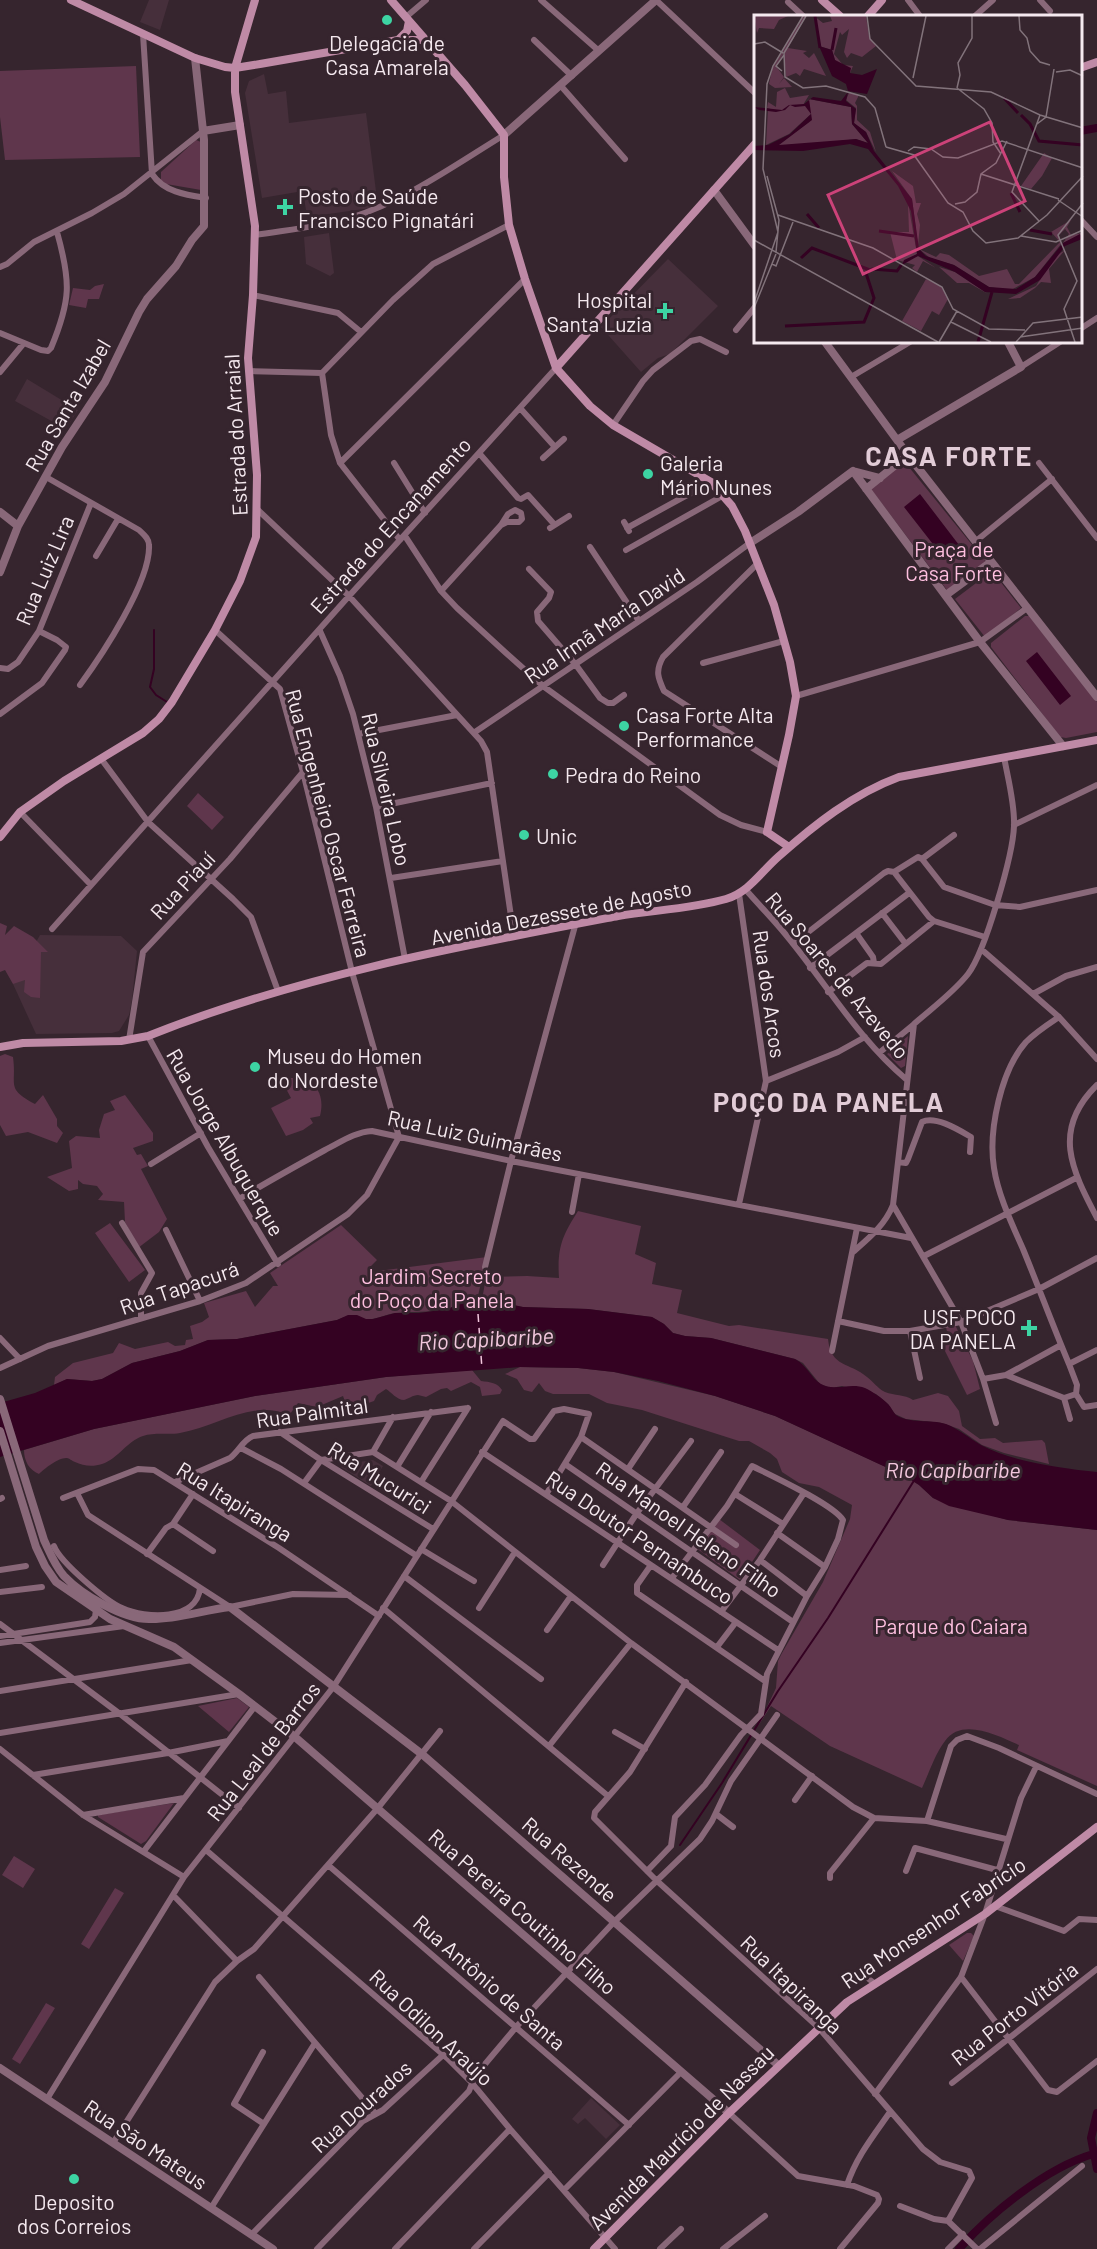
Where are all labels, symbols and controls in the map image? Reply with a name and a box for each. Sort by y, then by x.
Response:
marker: Delegacia de Casa Amarela [380,13,394,27]
inset map [754,15,1082,344]
place label: Delegacia de Casa Amarela [325,30,449,79]
place label: Posto de Saúde Francisco Pignatári [298,183,474,232]
marker: Posto de Saúde Francisco Pignatári [276,198,294,216]
place label: Hospital Santa Luzia [547,287,652,336]
marker: Hospital Santa Luzia [656,302,674,320]
street label: Rua Santa Izabel [19,334,115,476]
street label: Estrada do Arraial [218,353,252,517]
street label: Estrada do Encanamento [304,432,476,618]
district label: CASA FORTE [865,439,1033,471]
place label: Galeria Mário Nunes [660,450,772,499]
marker: Galeria Mário Nunes [641,467,655,481]
street label: Rua Luiz Lira [10,511,78,629]
park label: Praça de Casa Forte [905,536,1003,585]
street label: Rua Irmã Maria David [519,562,689,688]
street label: Rua Engenheiro Oscar Ferreira [281,686,377,960]
place label: Casa Forte Alta Performance [636,702,774,751]
street label: Rua Silveira Lobo [357,710,417,868]
marker: Casa Forte Alta Performance [617,719,631,733]
place label: Pedra do Reino [565,762,701,787]
marker: Pedra do Reino [546,767,560,781]
place label: Unic [536,823,577,848]
marker: Unic [517,828,531,842]
street label: Rua Piauí [144,846,220,924]
street label: Avenida Dezessete de Agosto [429,874,693,950]
street label: Rua Soares de Azevedo [761,887,915,1063]
street label: Rua dos Arcos [749,928,791,1060]
place label: Museu do Homen do Nordeste [267,1043,422,1092]
street label: Rua Jorge Albuquerque [162,1044,290,1240]
marker: Museu do Homen do Nordeste [248,1060,262,1074]
district label: POÇO DA PANELA [713,1085,945,1117]
street label: Rua Luiz Guimarães [385,1104,565,1166]
street label: Rua Tapacurá [116,1255,242,1319]
park label: Jardim Secreto do Poço da Panela [350,1263,514,1312]
place label: USF POCO DA PANELA [910,1304,1016,1353]
marker: USF POCO DA PANELA [1020,1319,1038,1337]
water label: Rio Capibaribe [418,1321,554,1355]
street label: Rua Palmital [254,1392,370,1432]
street label: Rua Mucurici [324,1435,436,1519]
street label: Rua Itapiranga [173,1456,297,1546]
street label: Rua Manoel Heleno Filho [592,1456,786,1602]
water label: Rio Capibaribe [885,1456,1021,1482]
street label: Rua Doutor Pernambuco [542,1465,738,1609]
park label: Parque do Caiara [874,1613,1028,1638]
street label: Rua Leal de Barros [201,1677,325,1825]
street label: Rua Rezende [518,1811,622,1907]
street label: Rua Pereira Coutinho Filho [424,1823,622,1999]
street label: Rua Monsenhor Fabrício [836,1851,1030,1993]
street label: Rua Antônio de Santa [409,1909,571,2055]
street label: Rua Itapiranga [736,1929,848,2039]
street label: Rua Porto Vitória [946,1956,1082,2070]
street label: Rua Odilon Araújo [365,1963,499,2091]
street label: Avenida Maurício de Nassau [584,2040,778,2234]
street label: Rua Dourados [306,2055,416,2157]
street label: Rua São Mateus [80,2094,212,2194]
marker: Deposito dos Correios [67,2172,81,2186]
place label: Deposito dos Correios [17,2189,131,2238]

